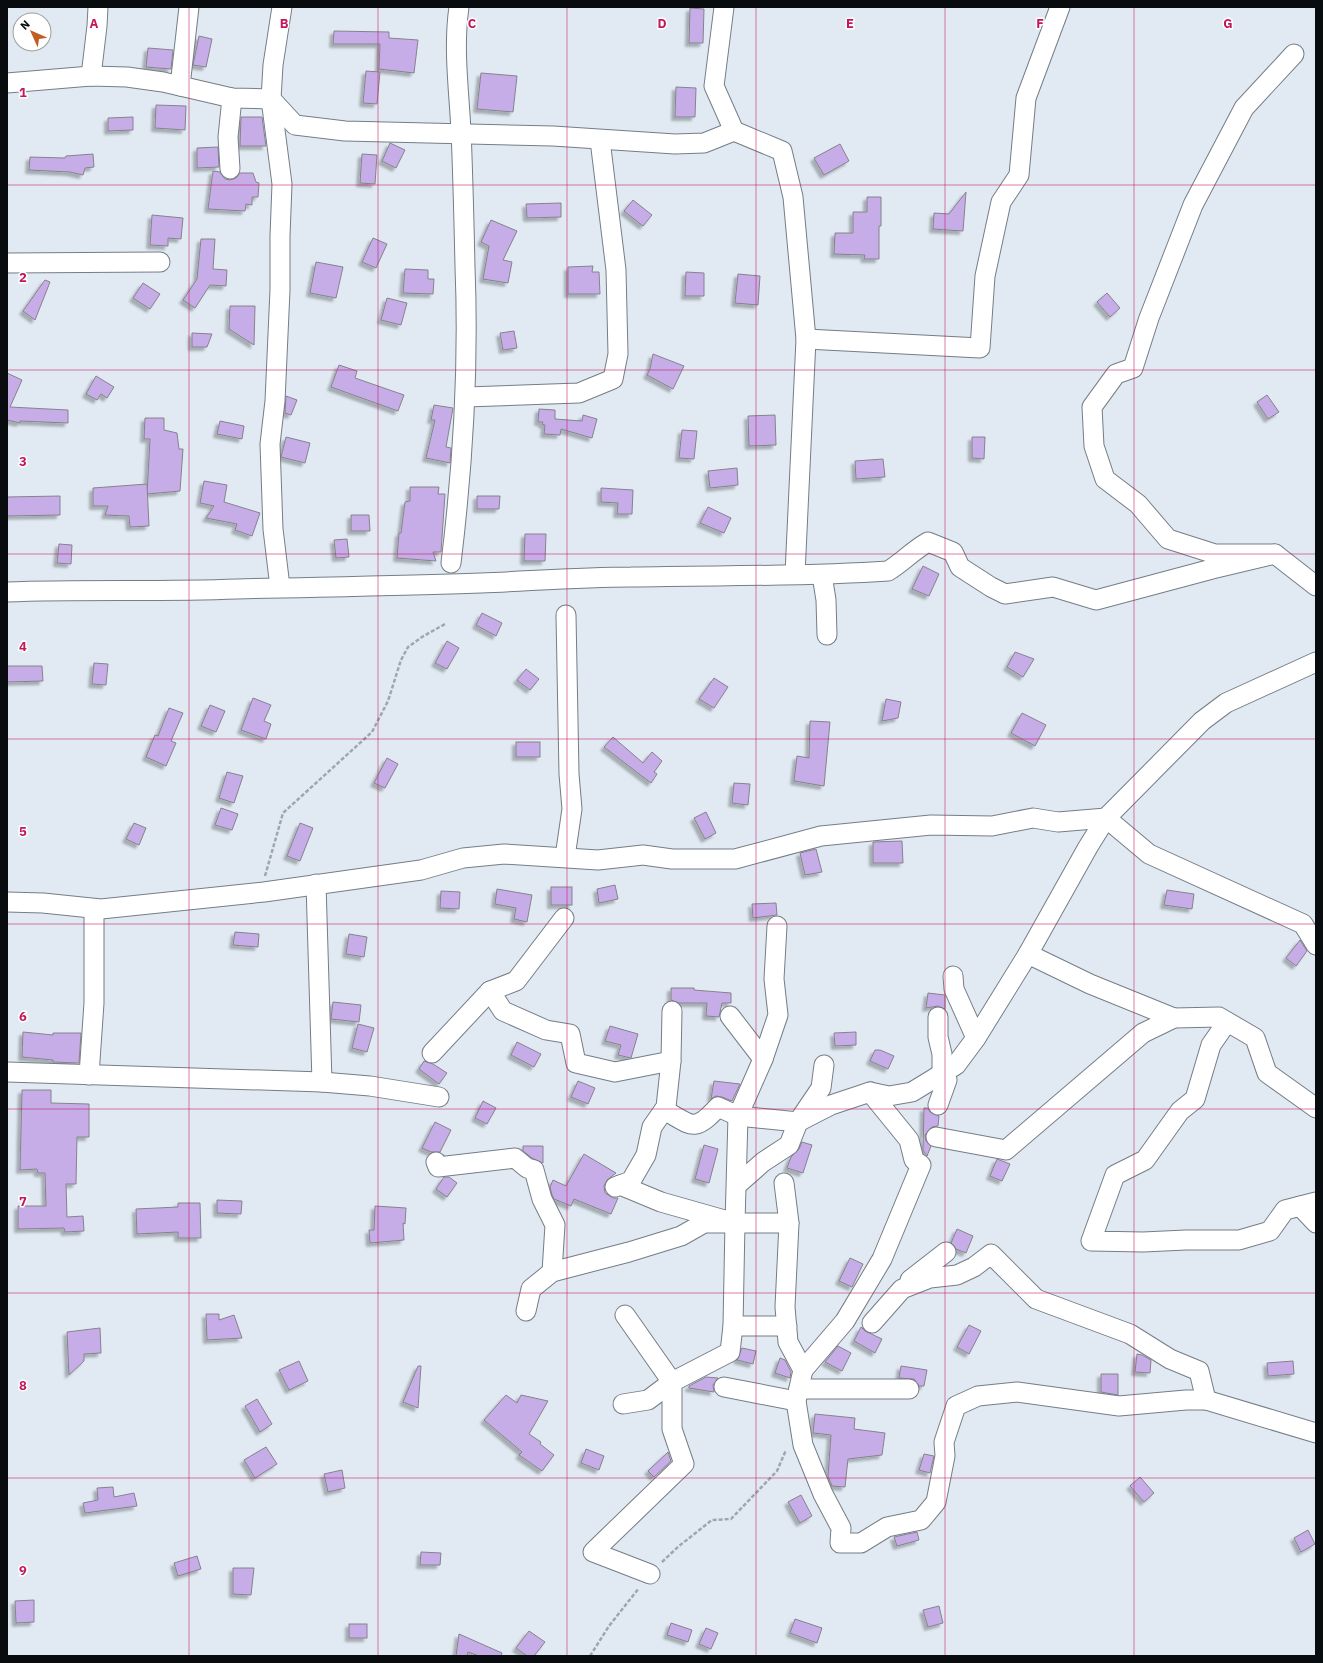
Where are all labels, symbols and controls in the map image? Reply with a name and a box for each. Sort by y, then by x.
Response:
north arrow [12,12,52,52]
text: A [90,15,99,32]
text: B [280,15,289,32]
text: C [468,15,477,32]
text: D [657,15,667,32]
text: E [846,15,854,32]
text: F [1036,15,1044,32]
text: G [1223,15,1233,32]
text: N [17,17,33,33]
text: 1 [19,84,27,101]
text: 2 [19,269,27,286]
text: 3 [19,453,27,470]
text: 4 [19,638,27,655]
text: 5 [19,823,27,840]
text: 6 [19,1008,27,1025]
text: 7 [19,1193,27,1210]
text: 8 [19,1377,27,1394]
text: 9 [19,1562,27,1579]

